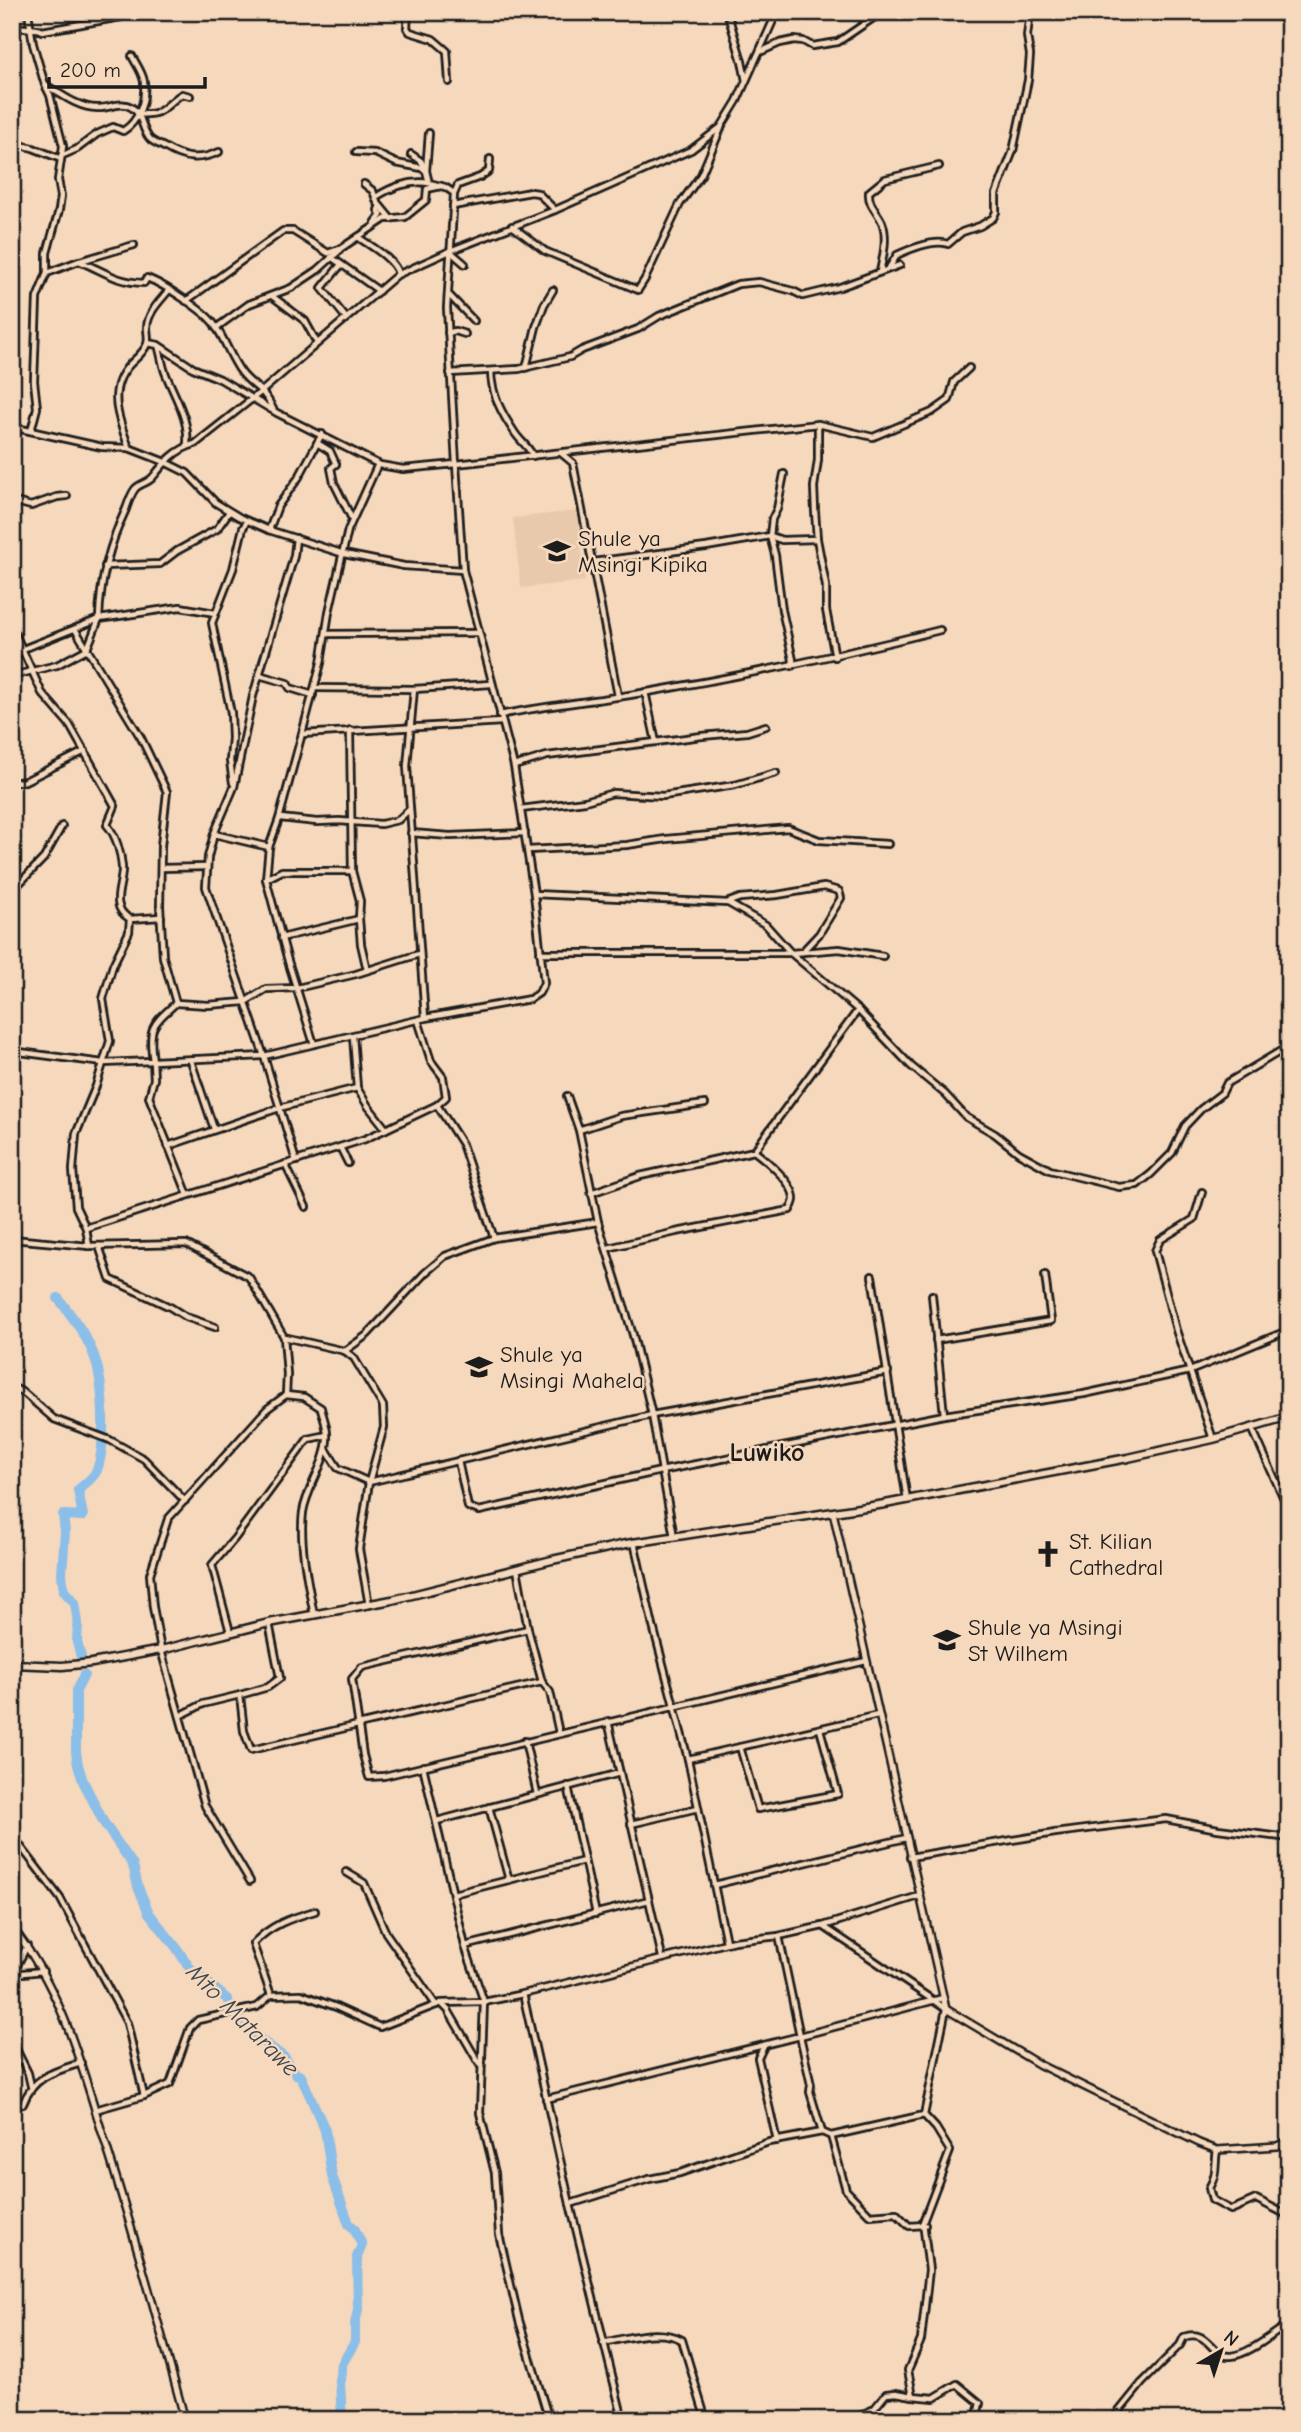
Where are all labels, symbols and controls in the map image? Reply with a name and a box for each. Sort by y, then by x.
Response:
scale bar [49,46,205,90]
text: 200 m [60,58,121,82]
place label: Shule ya Msingi Kipika [578,525,708,578]
school or university icon: Shule ya Msingi Kipika [542,536,572,566]
place label: Shule ya Msingi Mahela [500,1341,644,1394]
school or university icon: Shule ya Msingi Mahela [464,1352,494,1382]
district label: Luwiko [730,1438,804,1468]
place label: St. Kilian Cathedral [1069,1528,1163,1581]
church icon: St. Kilian Cathedral [1033,1539,1063,1569]
place label: Shule ya Msingi St Wilhem [968,1614,1123,1667]
school or university icon: Shule ya Msingi St Wilhem [932,1625,962,1655]
water label: Mto Matarawe [180,1957,305,2082]
north arrow [1186,2316,1256,2386]
text: N [1219,2326,1243,2351]

